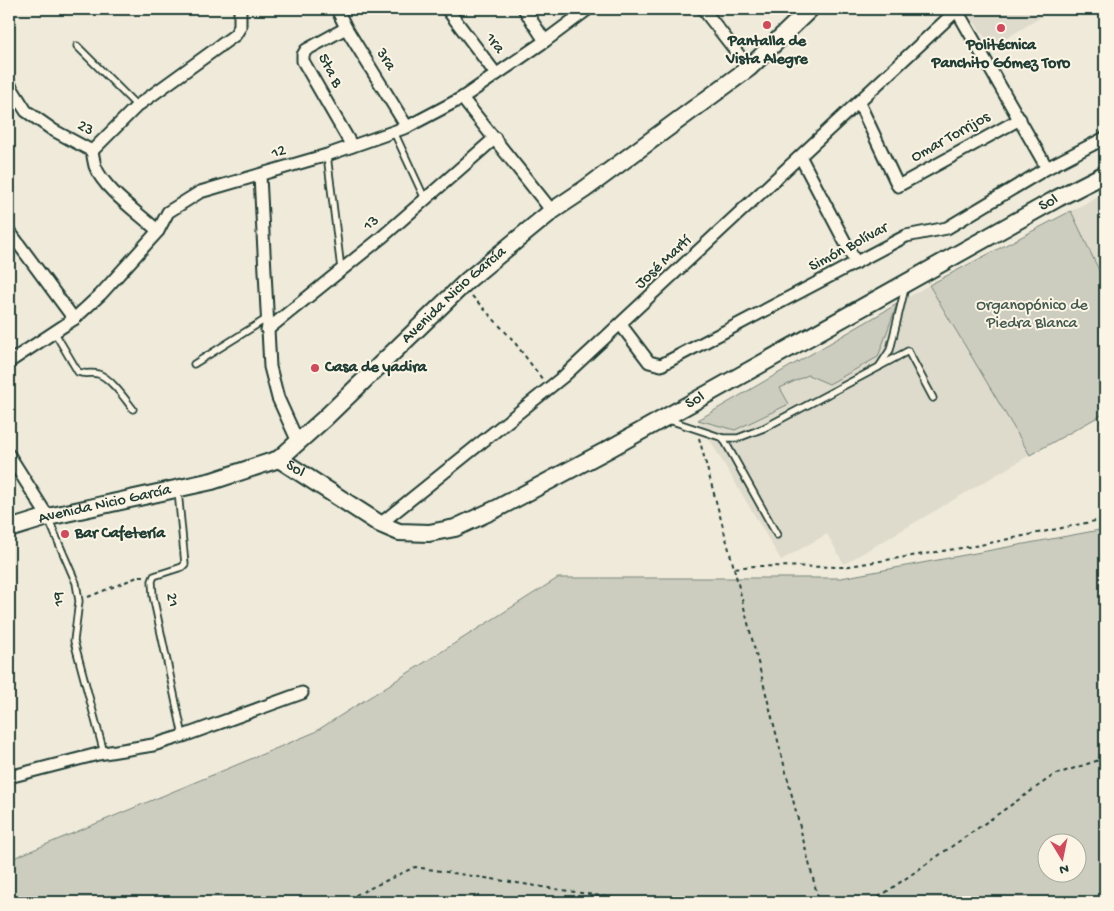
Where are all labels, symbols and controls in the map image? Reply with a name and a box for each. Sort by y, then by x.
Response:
marker: Pantalla de Vista Alegre [761,19,773,31]
marker: Politécnica Panchito Gómez Toro [995,22,1007,34]
street label: 1ra [479,29,509,59]
place label: Pantalla de Vista Alegre [725,33,809,70]
place label: Politécnica Panchito Gómez Toro [931,37,1071,74]
street label: 3ra [370,44,400,76]
street label: 5ta B [312,51,346,92]
street label: Omar Torrijos [908,108,995,168]
street label: 23 [73,117,97,141]
street label: 12 [268,142,289,164]
street label: Sol [1036,190,1062,216]
street label: 13 [359,212,384,237]
street label: Simón Bolívar [806,219,893,277]
street label: José Martí [632,232,697,294]
street label: Avenida Nicio García [398,242,511,348]
park label: Organopónico de Piedra Blanca [976,297,1089,334]
place label: Casa de yadira [324,359,428,378]
marker: Casa de yadira [309,362,321,374]
street label: Sol [682,388,708,414]
street label: Sol [282,456,308,482]
street label: Avenida Nicio García [36,481,174,529]
place label: Bar Cafetería [74,524,166,544]
marker: Bar Cafetería [59,528,71,540]
street label: 19 [50,591,70,608]
street label: 21 [160,591,182,609]
north arrow [1036,834,1086,884]
text: N [1058,859,1070,878]

